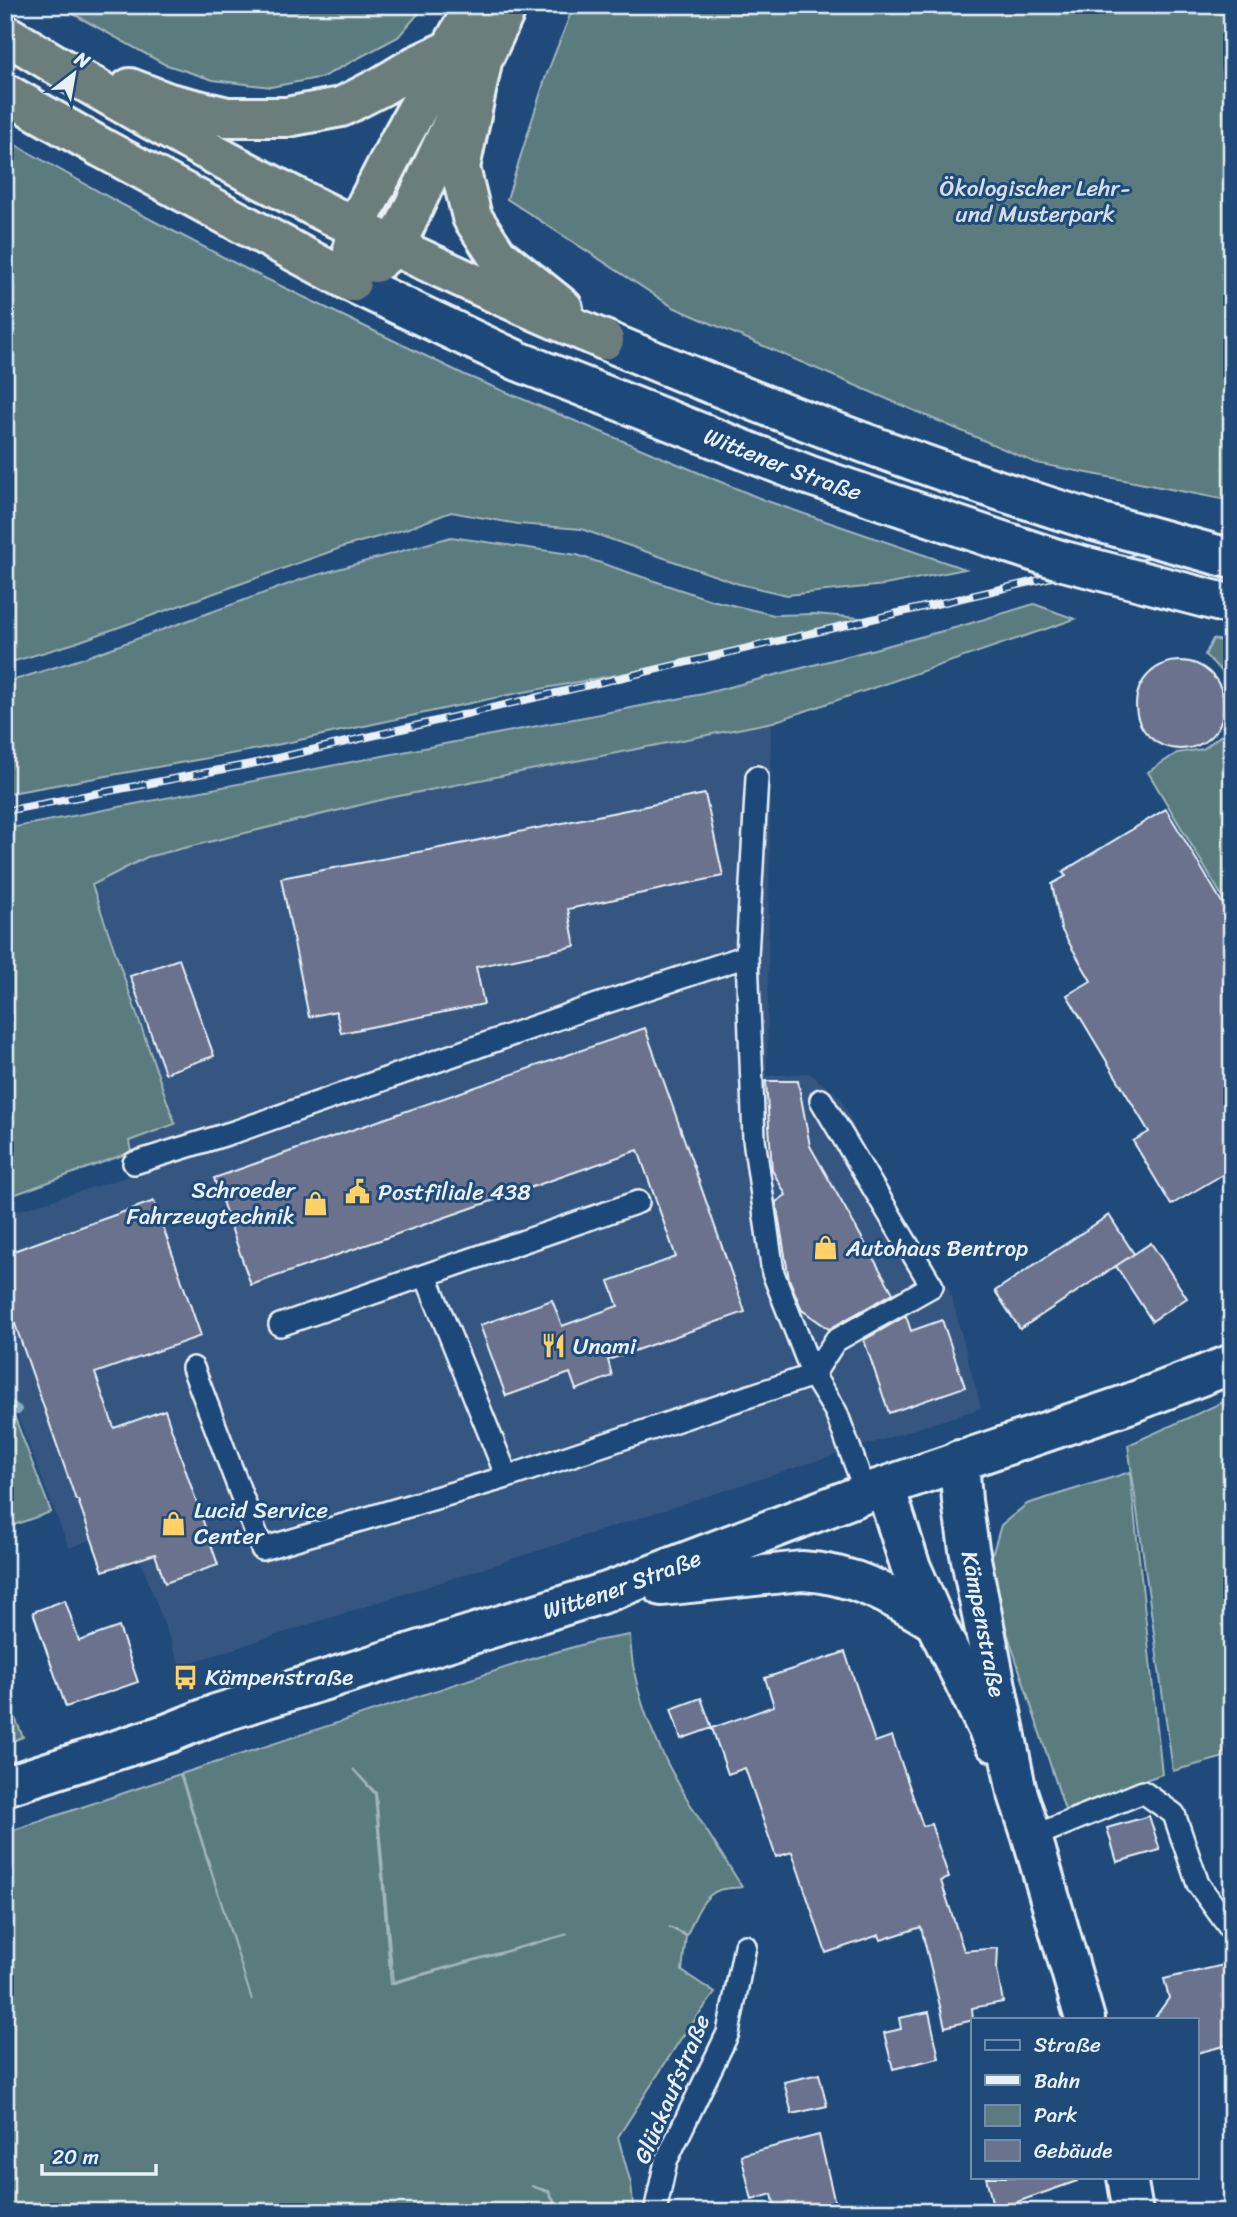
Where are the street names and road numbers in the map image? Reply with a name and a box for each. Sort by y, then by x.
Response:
street label: Wittener Straße [698,416,868,512]
street label: Wittener Straße [537,1537,707,1631]
street label: Kämpenstraße [949,1547,1018,1701]
street label: Glückaufstraße [622,2007,722,2170]

